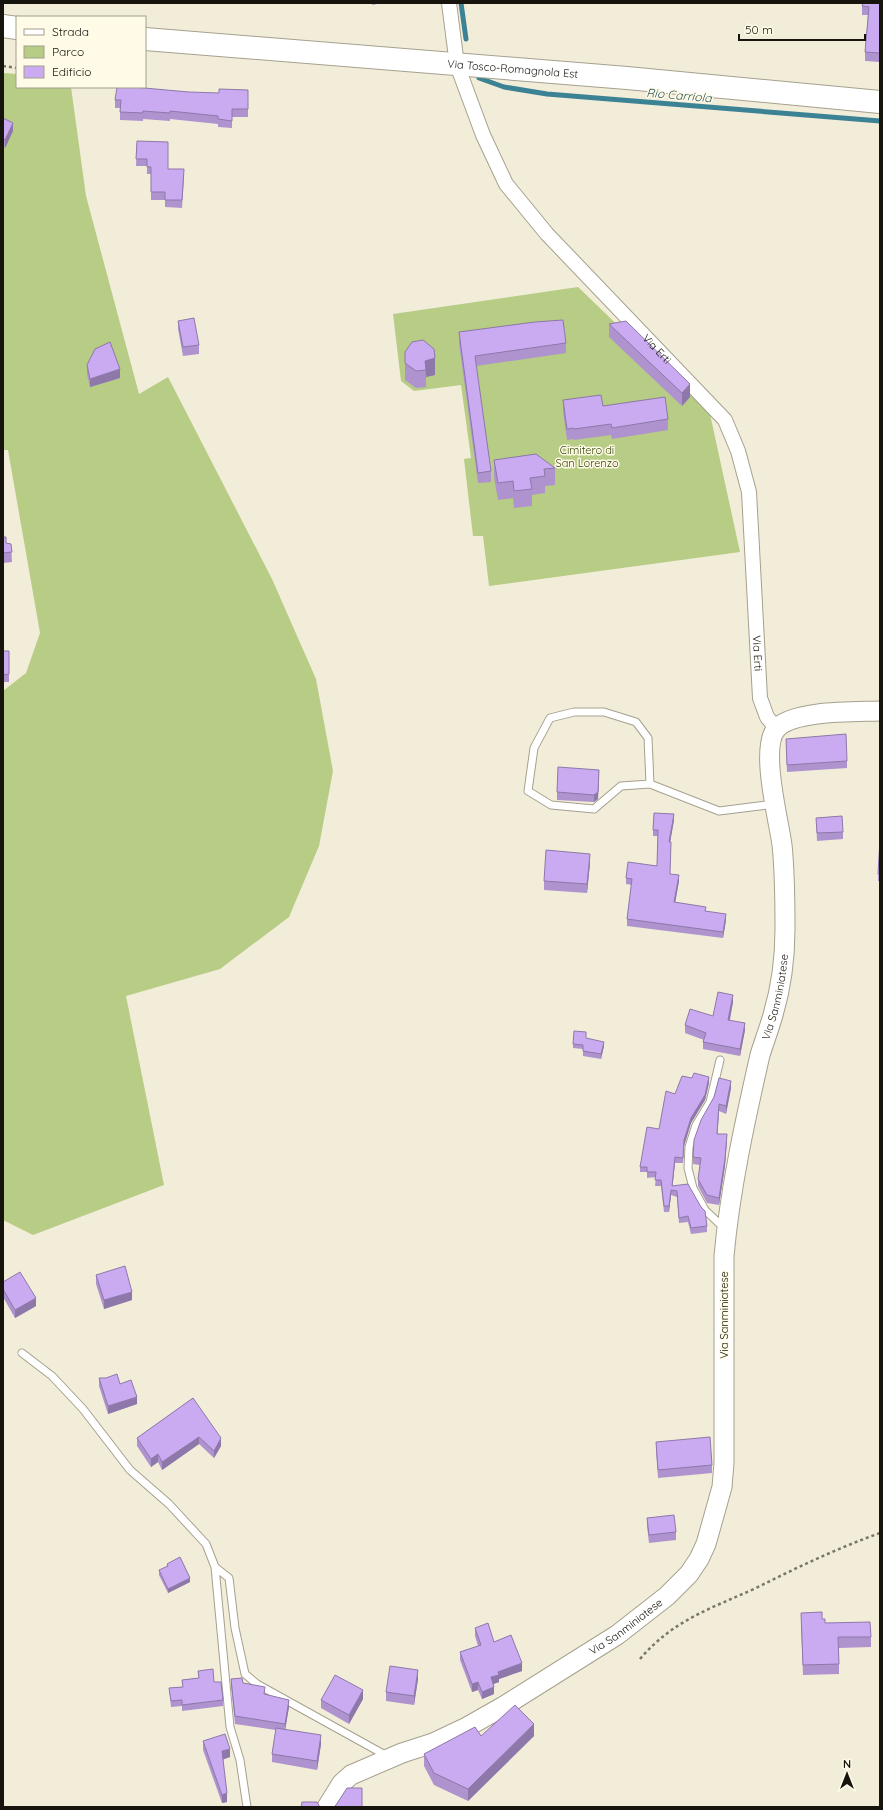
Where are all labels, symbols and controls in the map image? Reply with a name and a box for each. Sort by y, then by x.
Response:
legend [16,16,146,88]
scale bar [739,16,865,42]
text: 50 m [745,22,773,37]
text: Strada [52,24,89,39]
text: Parco [52,44,84,59]
street label: Via Tosco-Romagnola Est [447,56,579,81]
text: Edificio [52,64,92,79]
water label: Rio Carriola [646,85,713,105]
street label: Via Erti [639,331,674,367]
park label: Cimitero di San Lorenzo [555,443,619,470]
street label: Via Erti [750,635,766,672]
street label: Via Sanminiatese [758,953,791,1042]
street label: Via Sanminiatese [717,1271,731,1359]
street label: Via Sanminiatese [586,1595,665,1658]
north arrow [827,1754,867,1794]
text: N [843,1757,851,1771]

